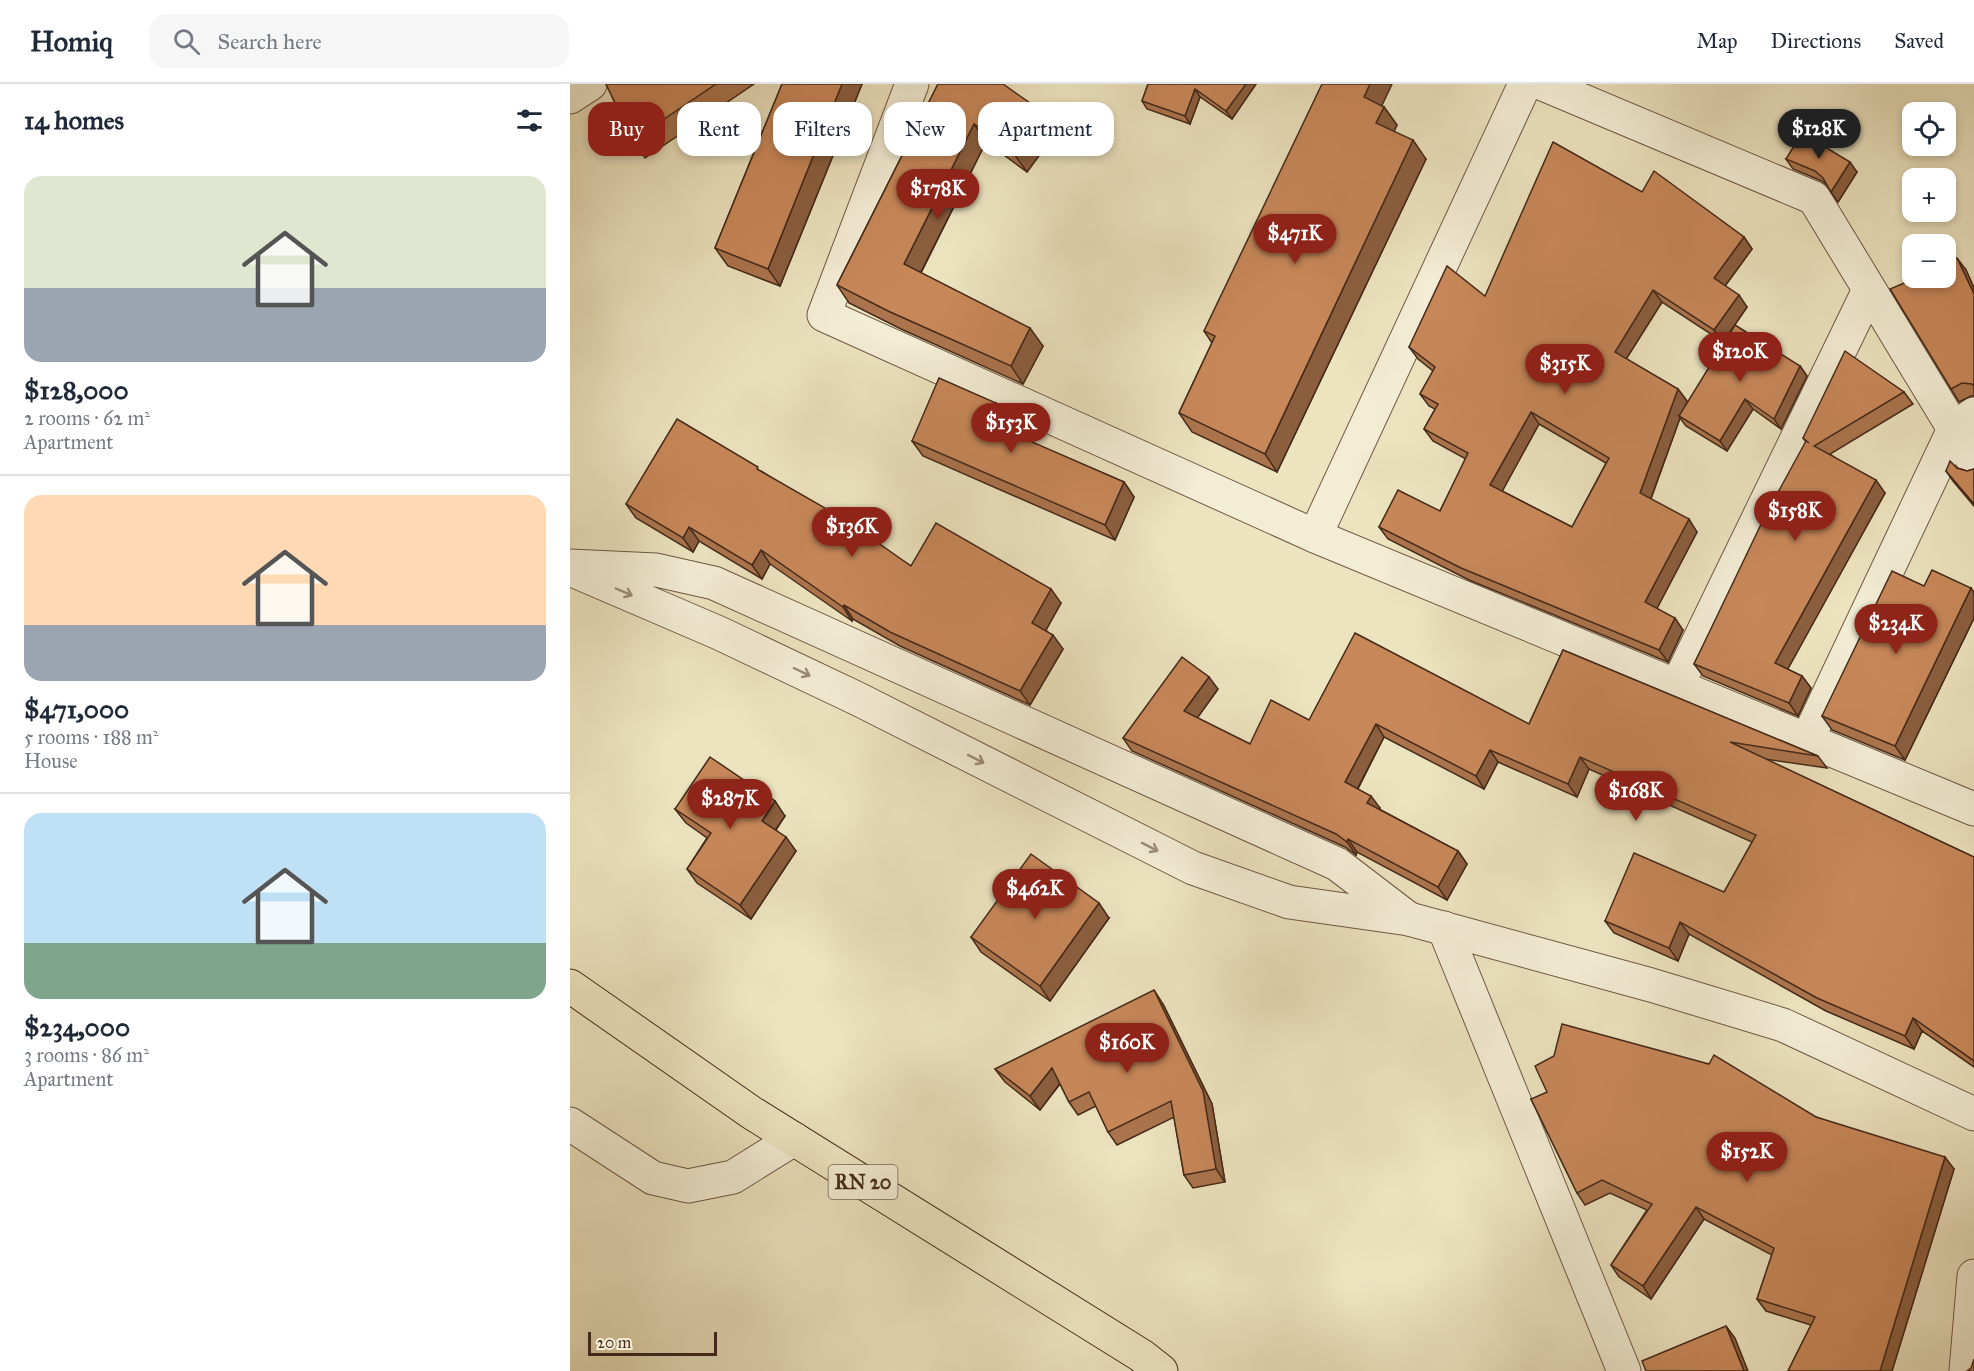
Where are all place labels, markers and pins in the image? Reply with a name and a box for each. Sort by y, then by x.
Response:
pin: $128K [1777,109,1861,160]
pin: $178K [896,169,980,220]
pin: $471K [1253,214,1337,265]
pin: $120K [1698,332,1782,383]
pin: $315K [1523,344,1607,395]
pin: $153K [969,403,1053,454]
pin: $158K [1753,491,1837,542]
pin: $136K [810,507,894,558]
pin: $234K [1854,604,1938,655]
pin: $168K [1594,771,1678,822]
pin: $287K [688,779,772,830]
pin: $462K [993,869,1077,920]
pin: $160K [1085,1023,1169,1074]
pin: $152K [1705,1132,1789,1183]

